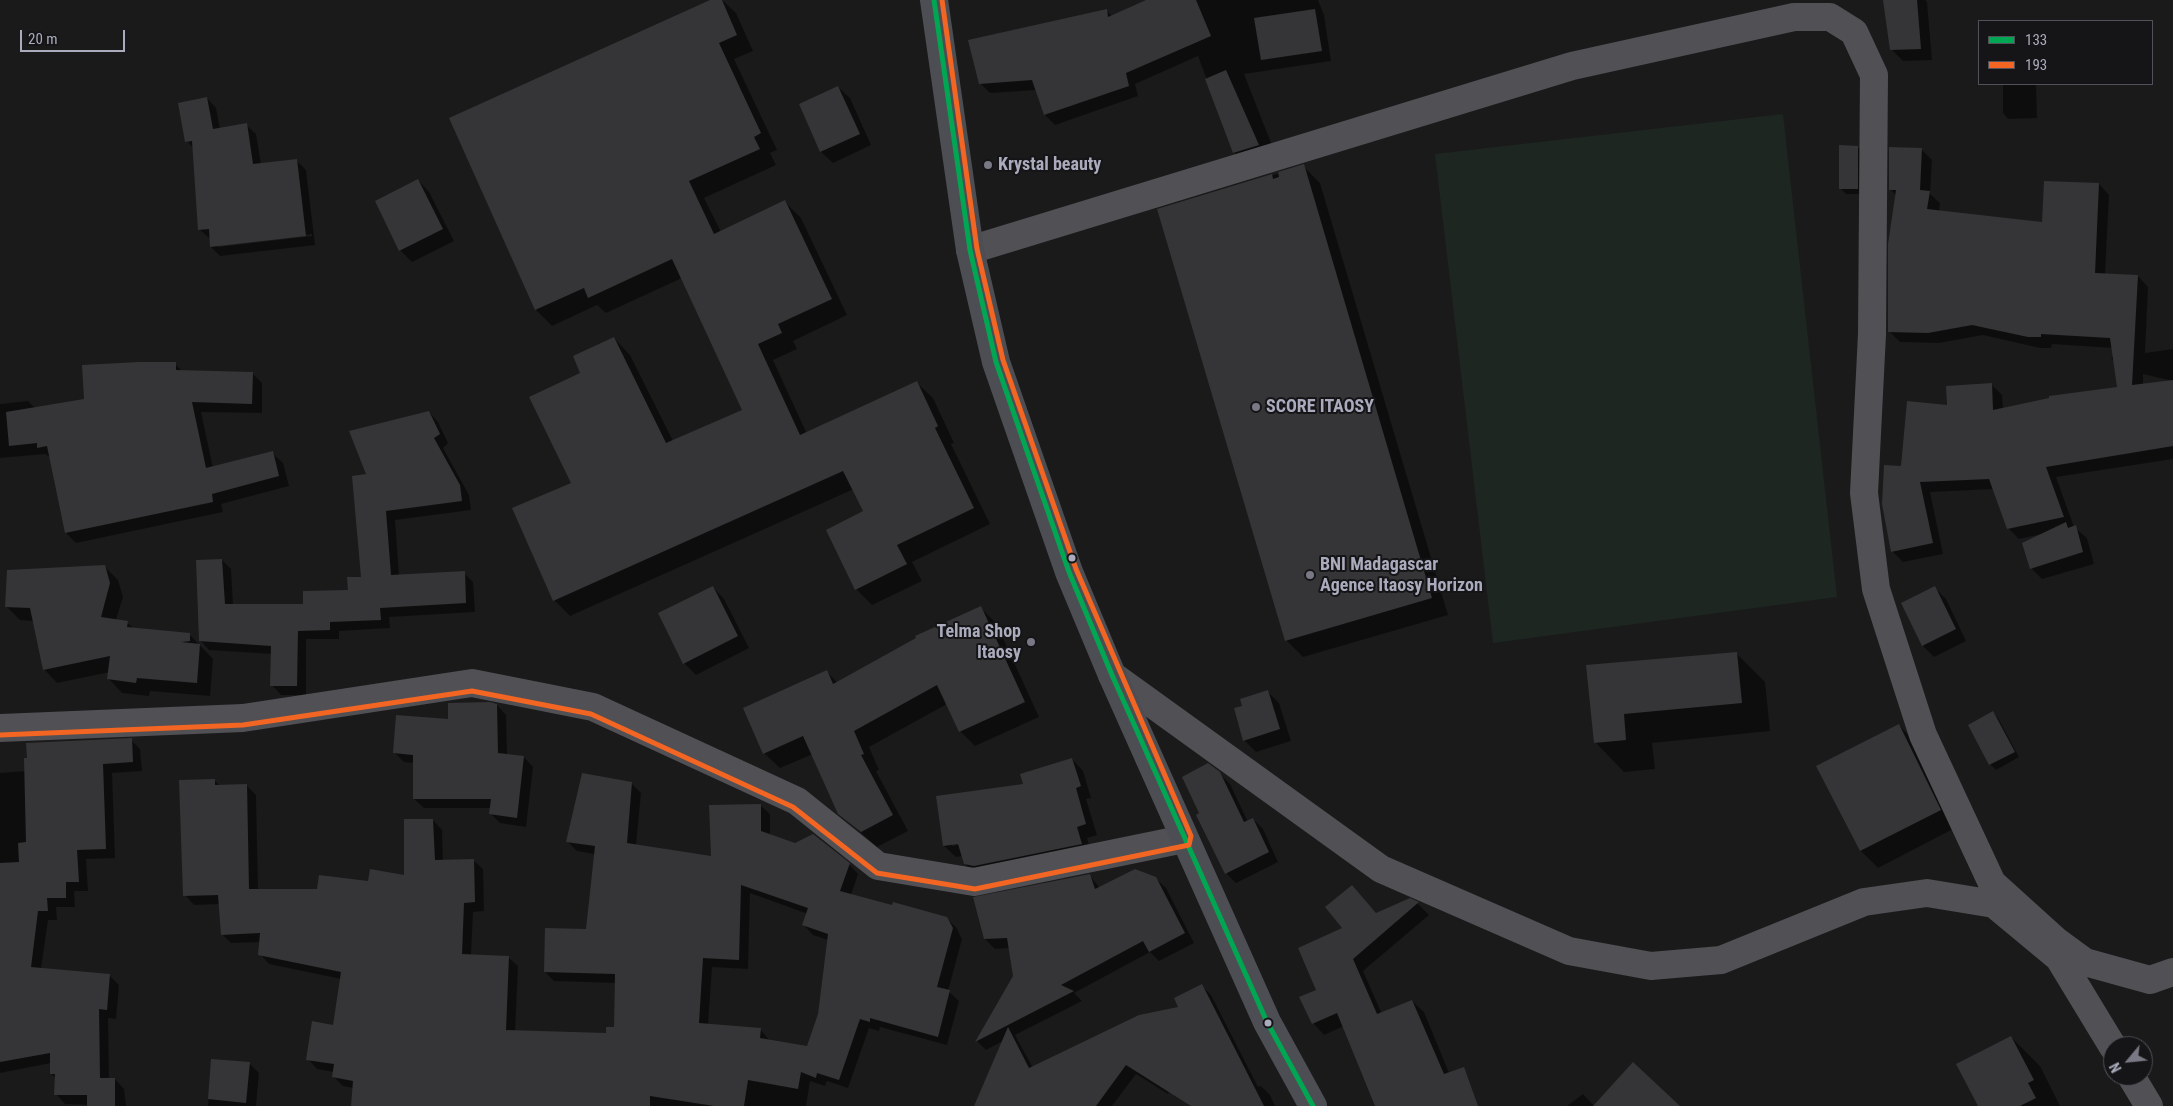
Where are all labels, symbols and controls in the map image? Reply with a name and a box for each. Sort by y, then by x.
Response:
scale bar [22,20,128,52]
legend [1978,20,2153,85]
text: 20 m [28,30,58,48]
text: 133 [2025,31,2047,49]
text: 193 [2025,56,2047,74]
place label: Krystal beauty [998,154,1101,176]
marker: Krystal beauty [982,159,994,171]
place label: SCORE ITAOSY [1266,396,1374,418]
marker: SCORE ITAOSY [1250,401,1262,413]
unlabelled marker [1067,553,1077,563]
place label: BNI Madagascar Agence Itaosy Horizon [1320,554,1483,596]
marker: BNI Madagascar Agence Itaosy Horizon [1304,569,1316,581]
place label: Telma Shop Itaosy [936,621,1021,664]
marker: Telma Shop Itaosy [1025,636,1037,648]
unlabelled marker [1263,1018,1273,1028]
north arrow [2103,1036,2153,1086]
text: N [2107,1060,2125,1075]

